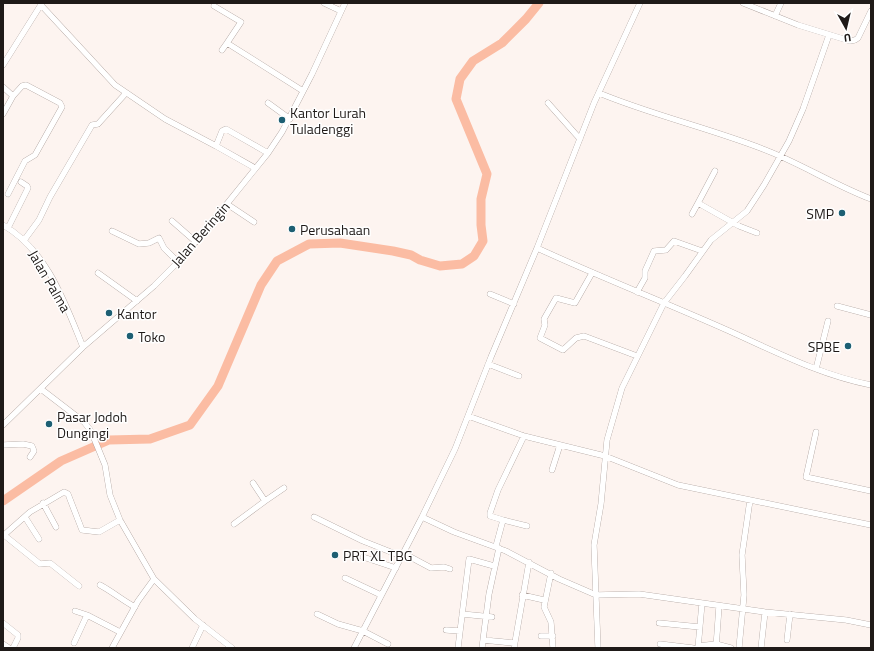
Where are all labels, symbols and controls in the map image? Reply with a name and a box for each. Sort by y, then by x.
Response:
north arrow [826,8,866,48]
text: U [843,29,852,46]
place label: Kantor Lurah Tuladenggi [290,102,366,139]
marker: Kantor Lurah Tuladenggi [277,115,287,125]
street label: Jalan Beringin [166,197,234,271]
place label: SMP [806,203,834,224]
marker: SMP [837,208,847,218]
place label: Perusahaan [300,219,370,240]
marker: Perusahaan [287,224,297,234]
street label: Jalan Palma [24,246,76,316]
place label: Kantor [117,303,157,324]
marker: Kantor [104,308,114,318]
place label: Toko [138,326,165,347]
marker: Toko [125,331,135,341]
place label: SPBE [808,336,840,357]
marker: SPBE [843,341,853,351]
place label: Pasar Jodoh Dungingi [57,406,127,443]
marker: Pasar Jodoh Dungingi [44,419,54,429]
place label: PRT XL TBG [343,545,412,566]
marker: PRT XL TBG [330,550,340,560]

